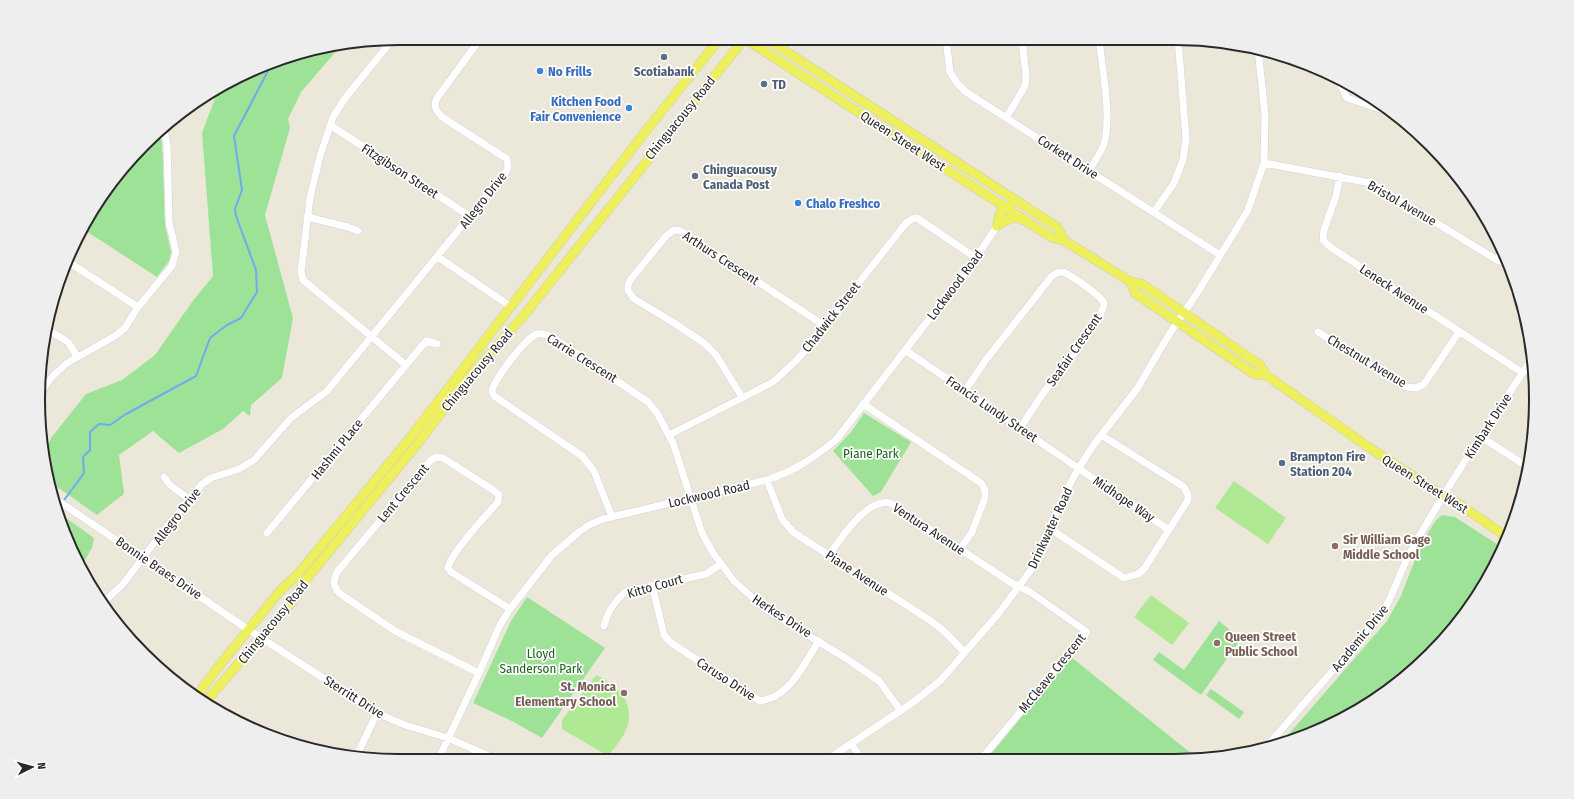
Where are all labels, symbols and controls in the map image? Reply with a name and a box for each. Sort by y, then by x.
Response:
marker: Scotiabank [659,52,669,62]
place label: No Frills [548,64,592,79]
place label: Scotiabank [634,64,695,79]
marker: No Frills [535,66,545,76]
street label: Chinguacousy Road [642,73,718,163]
place label: TD [772,77,786,92]
marker: TD [759,79,769,89]
place label: Kitchen Food Fair Convenience [530,94,621,124]
marker: Kitchen Food Fair Convenience [624,103,634,113]
street label: Queen Street West [858,108,949,175]
street label: Corkett Drive [1035,132,1101,182]
street label: Fitzgibson Street [359,141,442,202]
place label: Chinguacousy Canada Post [703,162,778,192]
street label: Allegro Drive [456,169,510,231]
marker: Chinguacousy Canada Post [690,171,700,181]
street label: Bristol Avenue [1365,177,1439,229]
place label: Chalo Freshco [806,196,880,211]
marker: Chalo Freshco [793,198,803,208]
street label: Arthurs Crescent [680,228,762,289]
street label: Lockwood Road [924,247,986,323]
street label: Leneck Avenue [1357,261,1431,317]
street label: Chadwick Street [799,278,864,355]
street label: Seafair Crescent [1043,310,1105,389]
street label: Chinguacousy Road [438,326,516,414]
street label: Carrie Crescent [544,330,621,386]
street label: Chestnut Avenue [1325,332,1409,390]
street label: Francis Lundy Street [943,373,1041,446]
street label: Kimbark Drive [1461,391,1515,461]
street label: Hashmi PLace [308,416,366,482]
park label: Piane Park [843,446,900,461]
place label: Brampton Fire Station 204 [1290,449,1366,479]
street label: Queen Street West [1379,452,1471,517]
marker: Brampton Fire Station 204 [1277,458,1287,468]
street label: Lent Crescent [374,460,432,525]
street label: Midhope Way [1090,473,1158,525]
street label: Lockwood Road [667,477,751,511]
street label: Allegro Drive [150,485,204,547]
street label: Drinkwater Road [1025,485,1075,571]
street label: Ventura Avenue [890,500,968,558]
place label: Sir William Gage Middle School [1343,532,1431,562]
street label: Bonnie Braes Drive [113,534,205,602]
marker: Sir William Gage Middle School [1330,541,1340,551]
street label: Piane Avenue [823,547,891,599]
street label: Kitto Court [625,571,685,601]
street label: Chinguacousy Road [235,577,311,667]
street label: Herkes Drive [750,591,814,641]
street label: Academic Drive [1329,602,1391,674]
place label: Queen Street Public School [1225,629,1298,659]
street label: McCleave Crescent [1015,630,1089,716]
marker: Queen Street Public School [1212,638,1222,648]
park label: Lloyd Sanderson Park [500,646,583,676]
street label: Caruso Drive [694,654,758,704]
street label: Sterritt Drive [321,673,387,721]
place label: St. Monica Elementary School [515,679,617,709]
marker: St. Monica Elementary School [619,688,629,698]
north arrow [12,747,52,787]
text: N [35,762,48,770]

